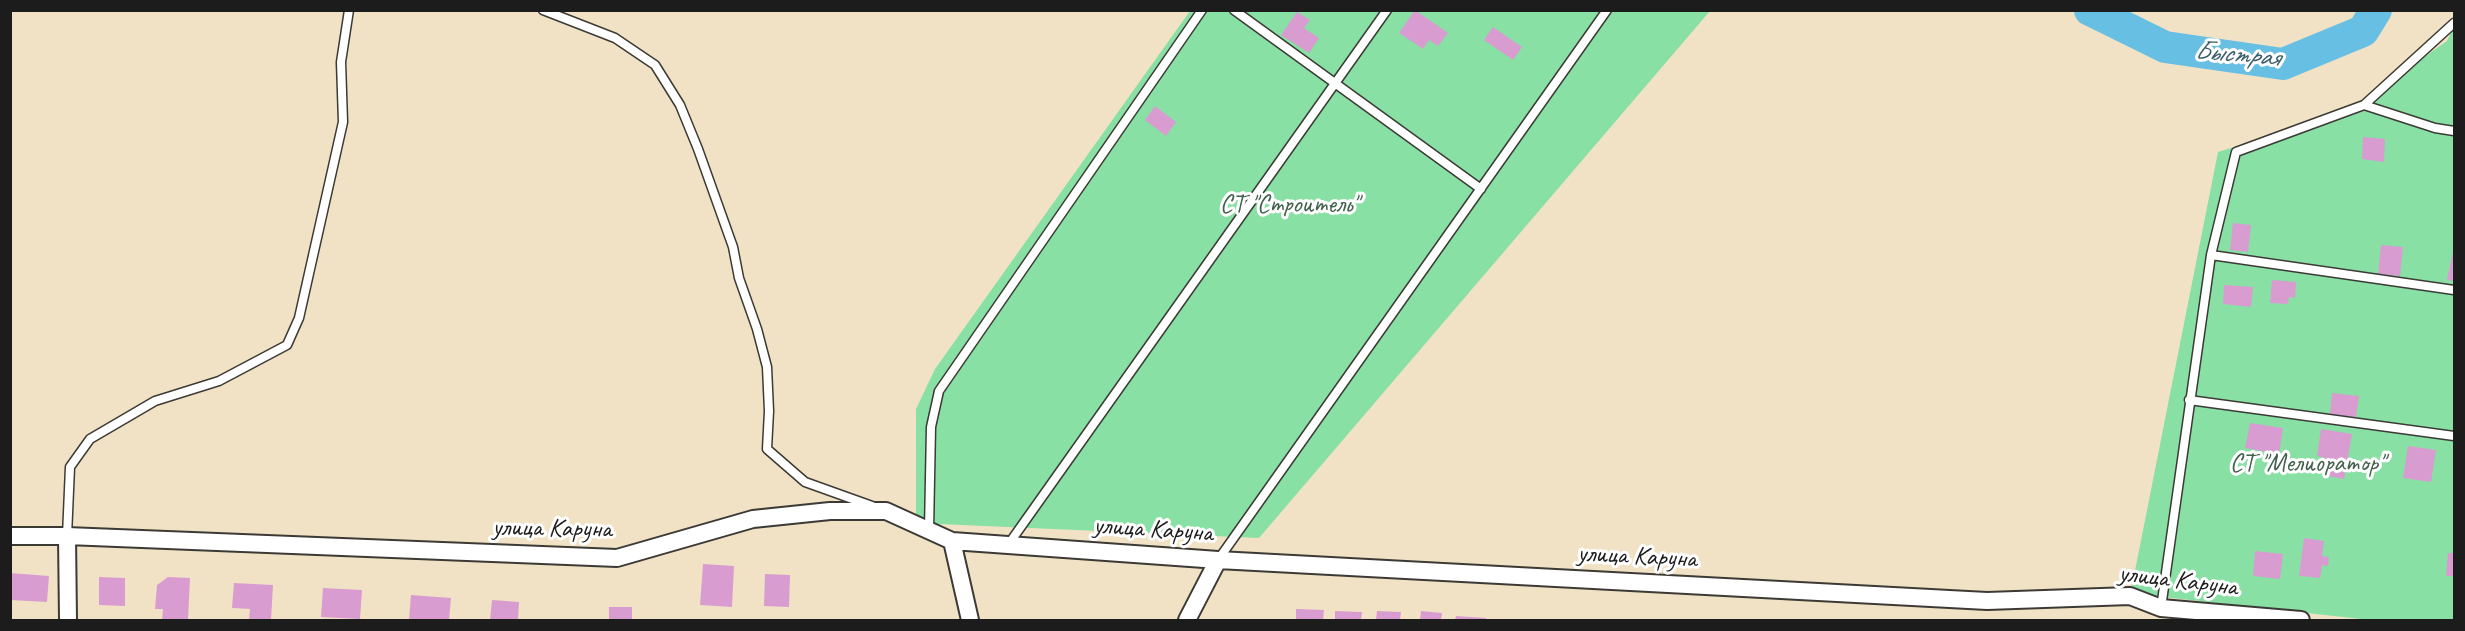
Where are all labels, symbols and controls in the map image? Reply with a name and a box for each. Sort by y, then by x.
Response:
water label: Быстрая [2193,35,2281,75]
park label: СТ "Строитель" [1220,189,1358,221]
park label: СТ "Мелиоратор" [2230,448,2384,480]
street label: улица Каруна [1092,510,1214,550]
street label: улица Каруна [492,512,612,546]
street label: улица Каруна [1577,538,1697,576]
street label: улица Каруна [2117,558,2239,604]

